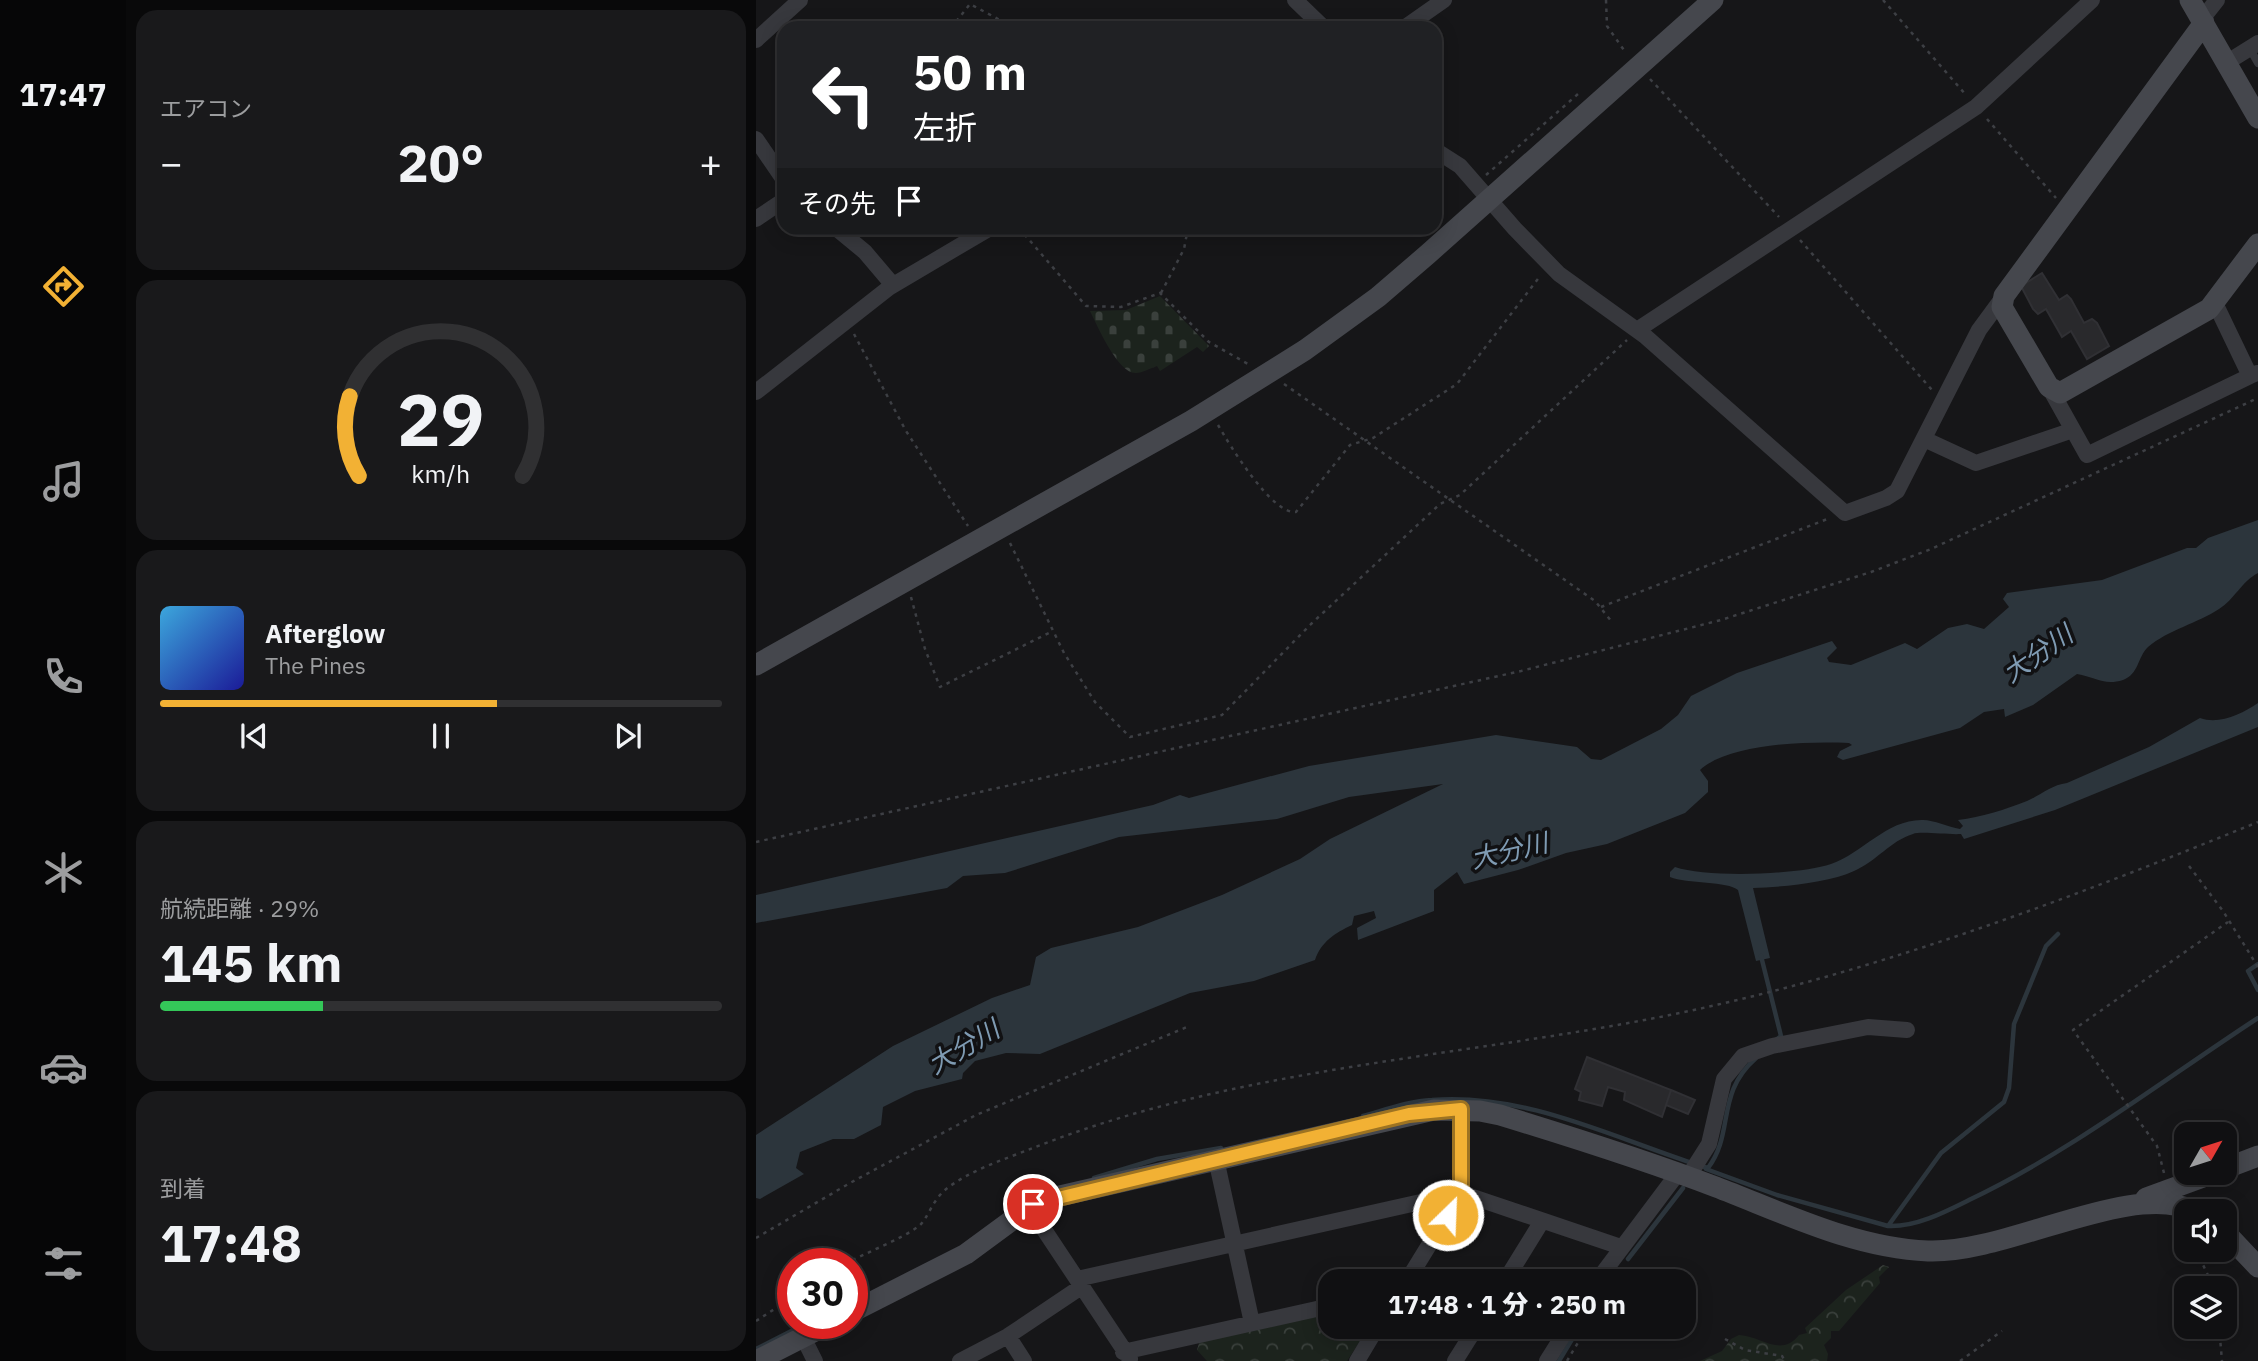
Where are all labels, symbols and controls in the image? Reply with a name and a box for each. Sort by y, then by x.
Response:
text: 50 m [913,40,1027,103]
icon: left [798,49,889,140]
text: 17:47 [19,73,107,115]
text: エアコン [160,93,252,123]
text: 左折 [913,106,977,148]
text: 20° [398,129,484,196]
text: − [160,138,183,187]
text: + [699,138,722,187]
icon: arrive [890,182,928,220]
text: その先 [798,186,876,220]
icon: directions [39,262,88,311]
text: 29 [397,372,485,467]
icon: music [39,457,88,506]
text: km/h [412,457,470,490]
water label: 大分川 [1995,615,2081,689]
text: Afterglow [265,616,385,650]
text: The Pines [265,650,366,680]
icon: phone [39,652,88,701]
icon: previous [235,717,273,755]
icon: pause [422,717,460,755]
icon: next [609,717,647,755]
water label: 大分川 [1467,824,1554,875]
icon: climate [39,848,88,897]
text: 航続距離 · 29% [160,893,319,923]
text: 145 km [160,929,342,996]
water label: 大分川 [921,1010,1008,1081]
icon: car [39,1043,88,1092]
north arrow [2174,1122,2236,1185]
map controls [2174,1122,2237,1339]
text: 到着 [160,1173,206,1203]
pin [1003,1174,1063,1234]
position arrow [1411,1178,1485,1252]
icon: arrive [1014,1185,1052,1223]
button: sound [2174,1199,2237,1262]
text: 17:48 [160,1209,302,1276]
icon: filters [39,1239,88,1288]
speed limit sign: 30 [777,1248,868,1339]
button: layers [2174,1276,2237,1339]
text: 17:48 · 1 分 · 250 m [1388,1287,1626,1321]

